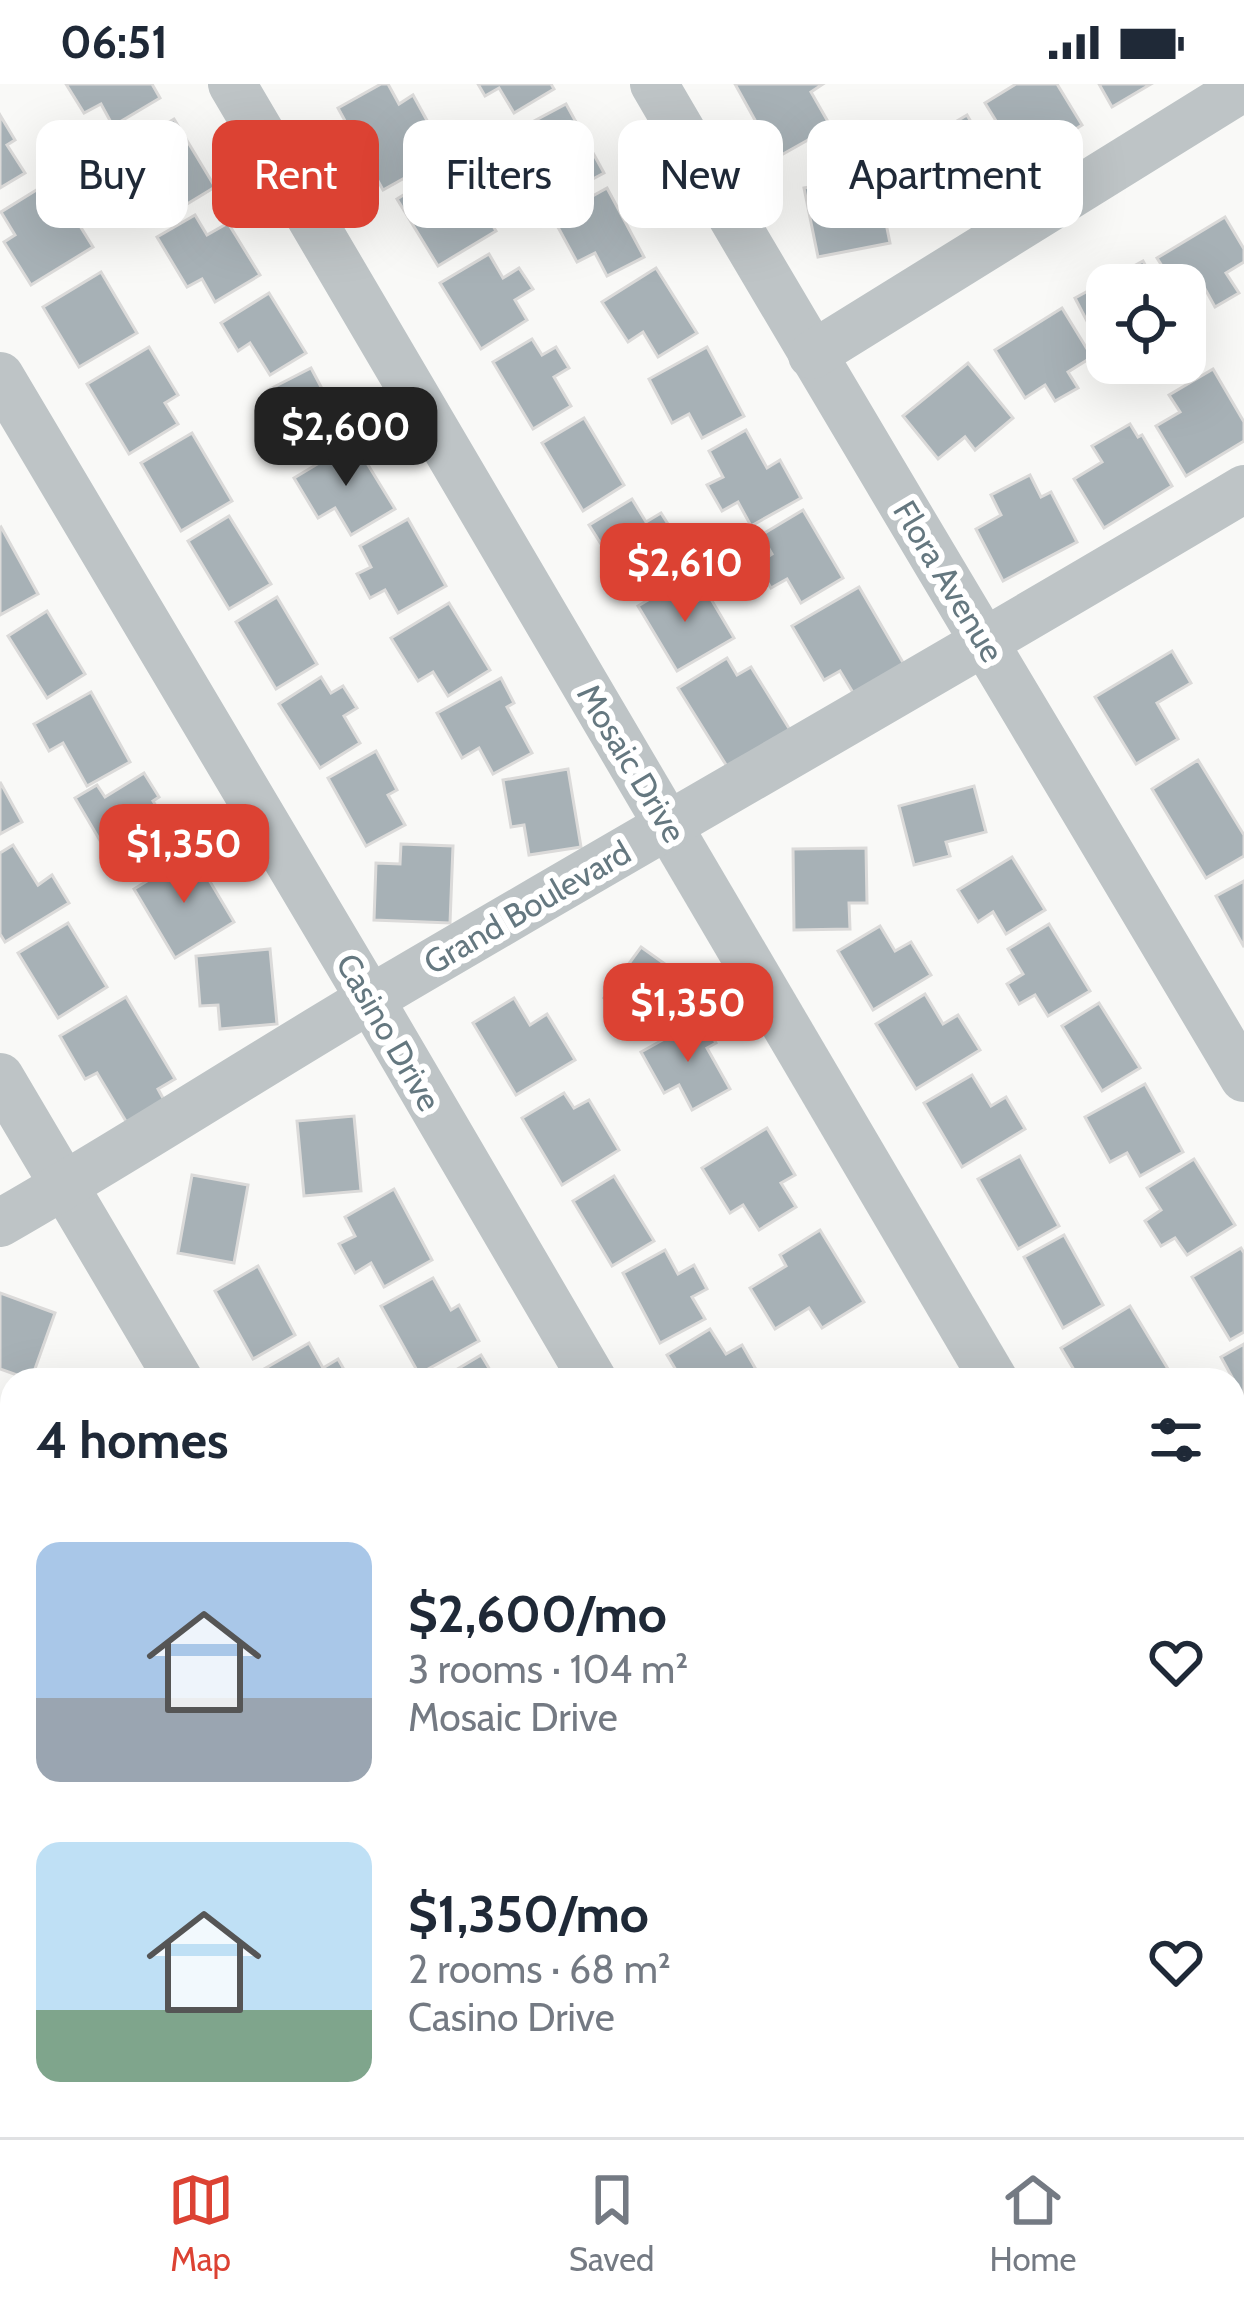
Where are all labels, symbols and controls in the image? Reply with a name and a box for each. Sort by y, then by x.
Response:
text: 06:51 [60,15,168,69]
chip: Buy [36,120,188,228]
chip: Rent [212,120,379,228]
chip: Filters [403,120,594,228]
chip: New [618,120,783,228]
chip: Apartment [807,120,1083,228]
map controls [1086,264,1206,384]
button: locate [1086,264,1206,384]
pin: $2,600 [248,387,444,489]
text: $2,600 [281,402,411,450]
street label: Flora Avenue [885,493,1013,669]
pin: $2,610 [587,523,783,625]
text: $2,610 [627,538,743,586]
street label: Mosaic Drive [569,677,695,849]
pin: $1,350 [86,804,282,906]
text: $1,350 [126,819,242,867]
street label: Grand Boulevard [417,832,637,982]
street label: Casino Drive [328,946,450,1118]
pin: $1,350 [590,963,786,1065]
text: $1,350 [630,978,746,1026]
icon: filters [1143,1407,1209,1473]
text: 4 homes [36,1409,228,1471]
text: $2,600/mo [408,1583,667,1645]
icon: home [132,1590,276,1734]
icon: heart [1143,1629,1209,1695]
text: 3 rooms · 104 m² [408,1645,688,1693]
text: Mosaic Drive [408,1693,618,1741]
text: $1,350/mo [408,1883,649,1945]
icon: home [132,1890,276,2034]
icon: heart [1143,1929,1209,1995]
text: 2 rooms · 68 m² [408,1945,671,1993]
text: Casino Drive [408,1993,615,2041]
tab: Map [168,2167,234,2279]
tab: Saved [569,2167,654,2279]
tab: Home [990,2167,1076,2279]

